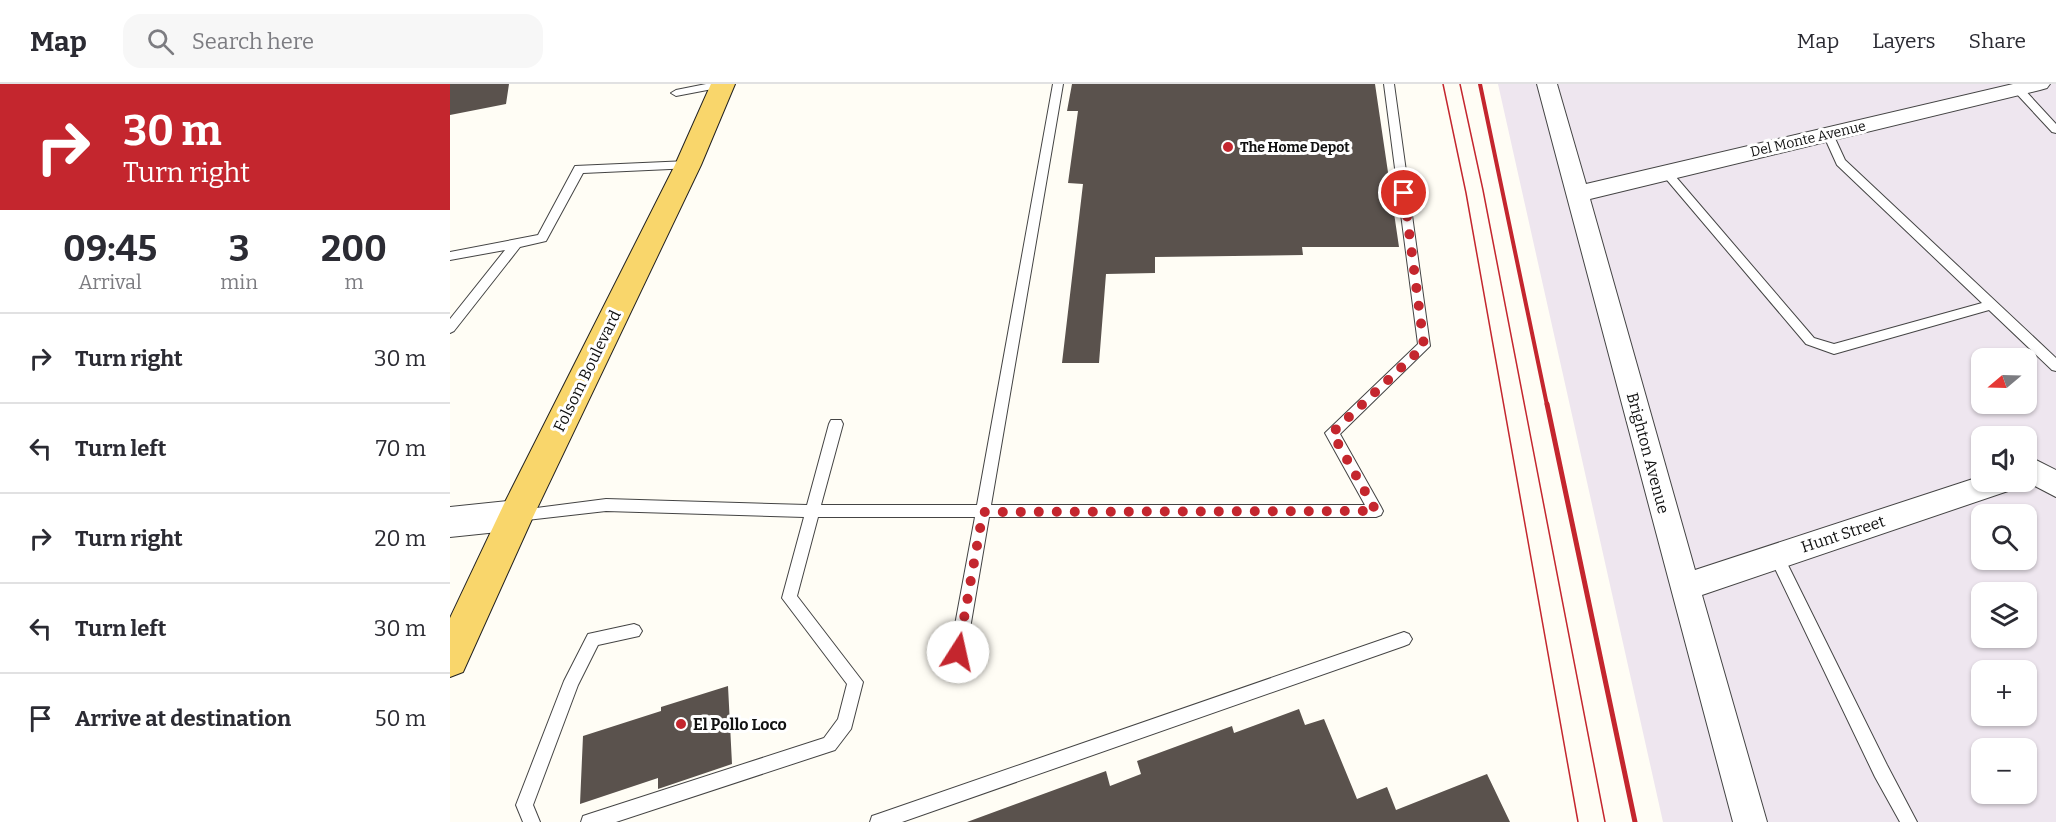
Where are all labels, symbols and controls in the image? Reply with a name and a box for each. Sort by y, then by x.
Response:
search box [123,14,543,68]
text: Map [30,25,87,58]
icon: search [144,25,177,58]
text: Search here [192,28,314,55]
text: Map [1797,28,1839,54]
text: Layers [1872,28,1936,54]
text: Share [1969,28,2026,54]
text: 30 m [123,106,222,156]
icon: right [24,108,102,186]
street label: Del Monte Avenue [1749,117,1867,161]
place label: The Home Depot [1240,139,1350,156]
marker: The Home Depot [1221,140,1235,154]
text: Turn right [123,157,250,189]
pin [1378,167,1429,218]
icon: arrive [1387,176,1420,209]
text: 09:45 [63,227,157,271]
text: 3 [229,227,249,271]
text: 200 [321,227,387,271]
text: Arrival [78,270,142,294]
text: min [220,270,258,294]
text: m [344,270,363,294]
street label: Folsom Boulevard [549,307,625,435]
icon: right [24,342,57,375]
text: Turn right [75,345,183,372]
text: 30 m [374,345,426,372]
north arrow [1971,348,2037,414]
map controls [1971,348,2037,804]
street label: Brighton Avenue [1623,390,1673,516]
button: sound [1971,426,2037,492]
icon: left [24,432,57,465]
text: Turn left [75,435,167,462]
text: 70 m [376,435,426,462]
button: search [1971,504,2037,570]
street label: Hunt Street [1799,511,1887,556]
icon: right [24,522,57,555]
text: Turn right [75,525,183,552]
text: 20 m [375,525,426,552]
button: layers [1971,582,2037,648]
icon: left [24,612,57,645]
text: Turn left [75,615,167,642]
text: 30 m [374,615,426,642]
position arrow [926,620,990,684]
button: + [1971,660,2037,726]
icon: arrive [24,702,57,735]
text: Arrive at destination [75,705,291,732]
text: 50 m [375,705,426,732]
place label: El Pollo Loco [693,715,787,734]
marker: El Pollo Loco [674,717,688,731]
button: − [1971,738,2037,804]

